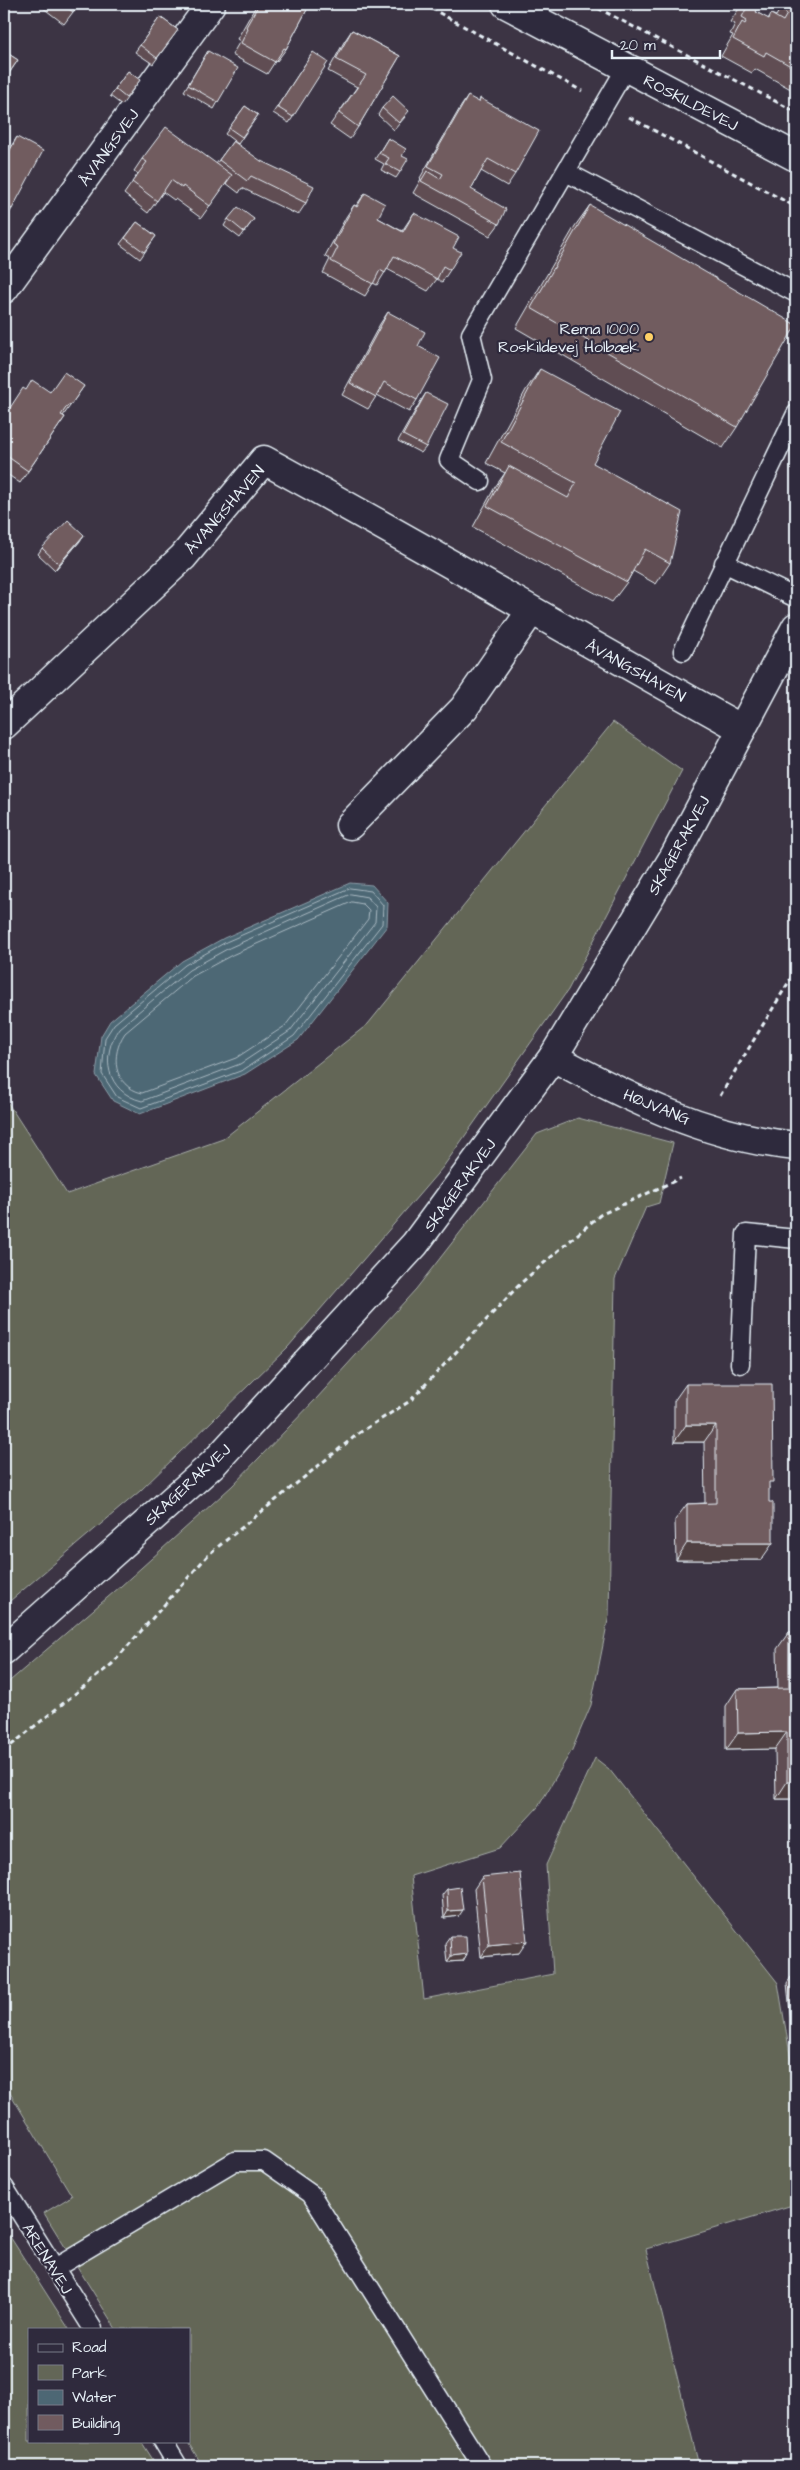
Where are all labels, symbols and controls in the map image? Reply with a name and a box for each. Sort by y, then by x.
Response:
scale bar [612,28,720,60]
text: 20 m [620,35,656,56]
street label: ROSKILDEVEJ [639,70,742,136]
street label: ÅVANGSVEJ [73,104,144,190]
place label: Rema 1000 Roskildevej Holbæk [498,318,639,358]
marker: Rema 1000 Roskildevej Holbæk [643,331,655,343]
street label: ÅVANGSHAVEN [180,460,270,559]
street label: ÅVANGSHAVEN [581,634,690,707]
street label: SKAGERAKVEJ [643,792,715,899]
street label: HØJVANG [620,1084,693,1130]
street label: SKAGERAKVEJ [419,1134,501,1237]
street label: SKAGERAKVEJ [140,1439,236,1530]
street label: ARENAVEJ [17,2219,78,2298]
legend [28,2328,190,2442]
text: Road [72,2337,107,2358]
text: Park [72,2363,107,2384]
text: Water [72,2387,116,2408]
text: Building [72,2413,120,2435]

